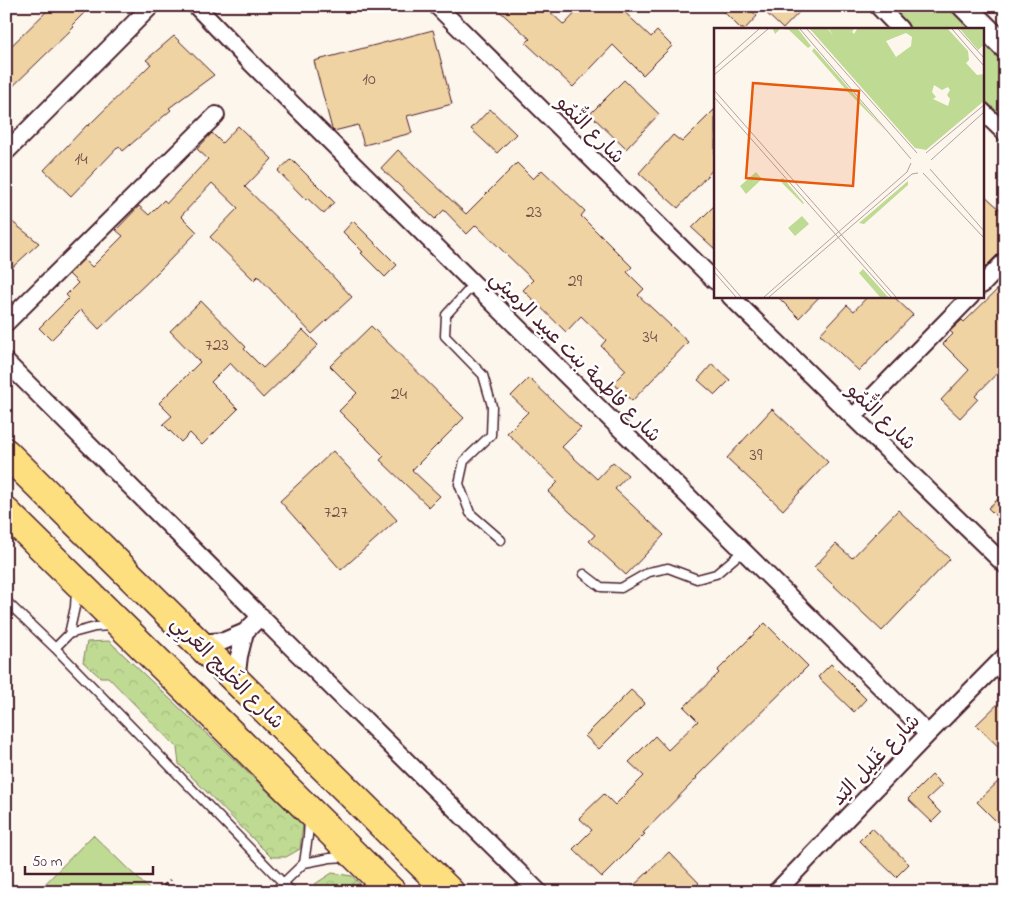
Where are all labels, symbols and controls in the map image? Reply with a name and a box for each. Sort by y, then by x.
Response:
inset map [714,28,984,298]
house number: 10 [362,67,376,93]
street label: شارع النُّمُو [548,87,632,172]
house number: 14 [74,147,88,173]
house number: 23 [526,200,542,226]
street label: شارع فاطمة بنت عبيد الرميثي [481,265,667,451]
house number: 29 [568,269,583,295]
house number: 34 [643,325,658,351]
house number: 723 [205,333,229,359]
street label: شارع النُّمُو [838,375,923,458]
house number: 24 [391,382,408,408]
house number: 39 [750,443,763,469]
house number: 727 [324,500,348,526]
street label: شارع الخَلِيج العَربِي [162,610,290,738]
street label: شارع غَلِيل اليَد [826,708,928,813]
scale bar [25,843,152,875]
text: 50 m [32,851,63,873]

